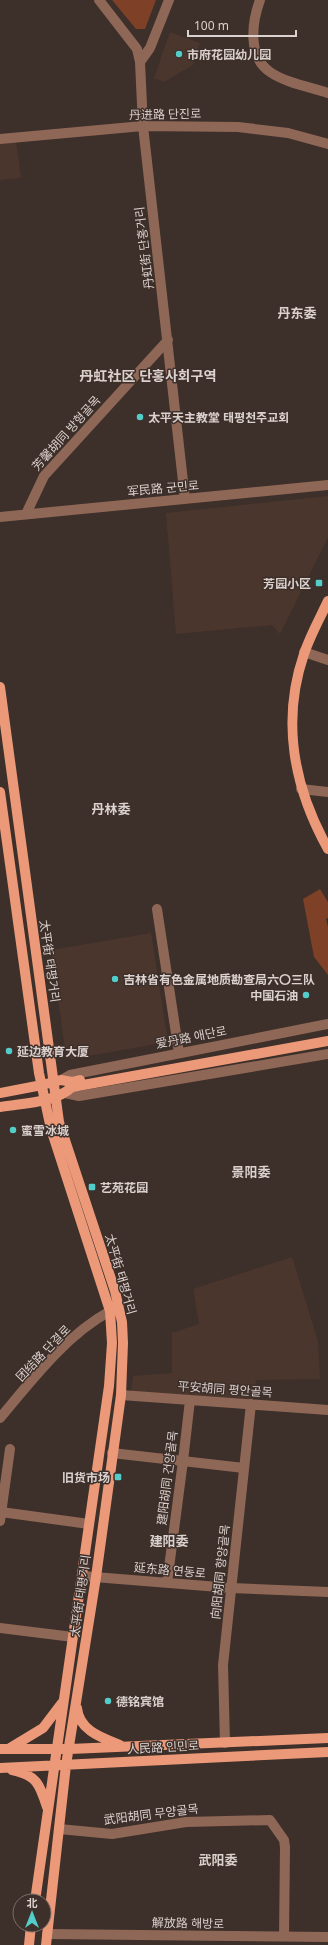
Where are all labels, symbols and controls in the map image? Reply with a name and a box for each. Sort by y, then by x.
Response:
scale bar [188,12,296,38]
text: 100 m [194,17,229,34]
place label: 市府花园幼儿园 [187,46,271,63]
marker: 市府花园幼儿园 [174,49,184,59]
street label: 丹进路 단진로 [129,105,201,123]
street label: 丹虹街 단홍거리 [130,206,158,290]
district label: 丹东委 [277,304,317,322]
district label: 丹虹社区 단홍사회구역 [80,366,216,385]
street label: 芳馨胡同 방형골목 [28,392,104,474]
place label: 太平天主教堂 태평천주교회 [148,409,289,426]
marker: 太平天主教堂 태평천주교회 [135,412,145,422]
street label: 军民路 군민로 [126,476,200,500]
place label: 芳园小区 [263,575,311,592]
marker: 芳园小区 [314,578,324,588]
district label: 丹林委 [91,800,131,818]
street label: 太平街 태평거리 [36,919,64,1003]
place label: 吉林省有色金属地质勘查局六〇三队 [123,971,315,988]
marker: 吉林省有色金属地质勘查局六〇三队 [110,974,120,984]
place label: 中国石油 [250,987,298,1004]
marker: 中国石油 [301,990,311,1000]
street label: 爱丹路 애단로 [154,1022,228,1052]
place label: 延边教育大厦 [17,1043,89,1060]
marker: 延边教育大厦 [4,1046,14,1056]
place label: 蜜雪冰城 [21,1122,69,1139]
marker: 蜜雪冰城 [8,1125,18,1135]
district label: 景阳委 [231,1163,271,1181]
place label: 艺苑花园 [100,1179,148,1196]
marker: 艺苑花园 [87,1182,97,1192]
street label: 太平街 태평거리 [101,1232,141,1316]
street label: 团结路 단결로 [12,1321,74,1385]
street label: 平安胡同 평안골목 [177,1377,273,1401]
street label: 建阳胡同 건양골목 [153,1430,181,1526]
place label: 旧货市场 [62,1469,110,1486]
marker: 旧货市场 [113,1472,123,1482]
street label: 向阳胡同 향양골목 [207,1524,233,1620]
district label: 建阳委 [149,1532,189,1550]
street label: 太平街 태평거리 [66,1554,94,1638]
street label: 延东路 연동로 [133,1558,207,1582]
place label: 德铭宾馆 [116,1693,164,1710]
marker: 德铭宾馆 [103,1696,113,1706]
street label: 人民路 인민로 [126,1737,200,1757]
street label: 武阳胡同 무양골목 [103,1800,199,1828]
district label: 武阳委 [198,1851,238,1869]
north arrow [12,1893,52,1933]
text: 北 [27,1895,38,1910]
street label: 解放路 해방로 [152,1914,224,1932]

